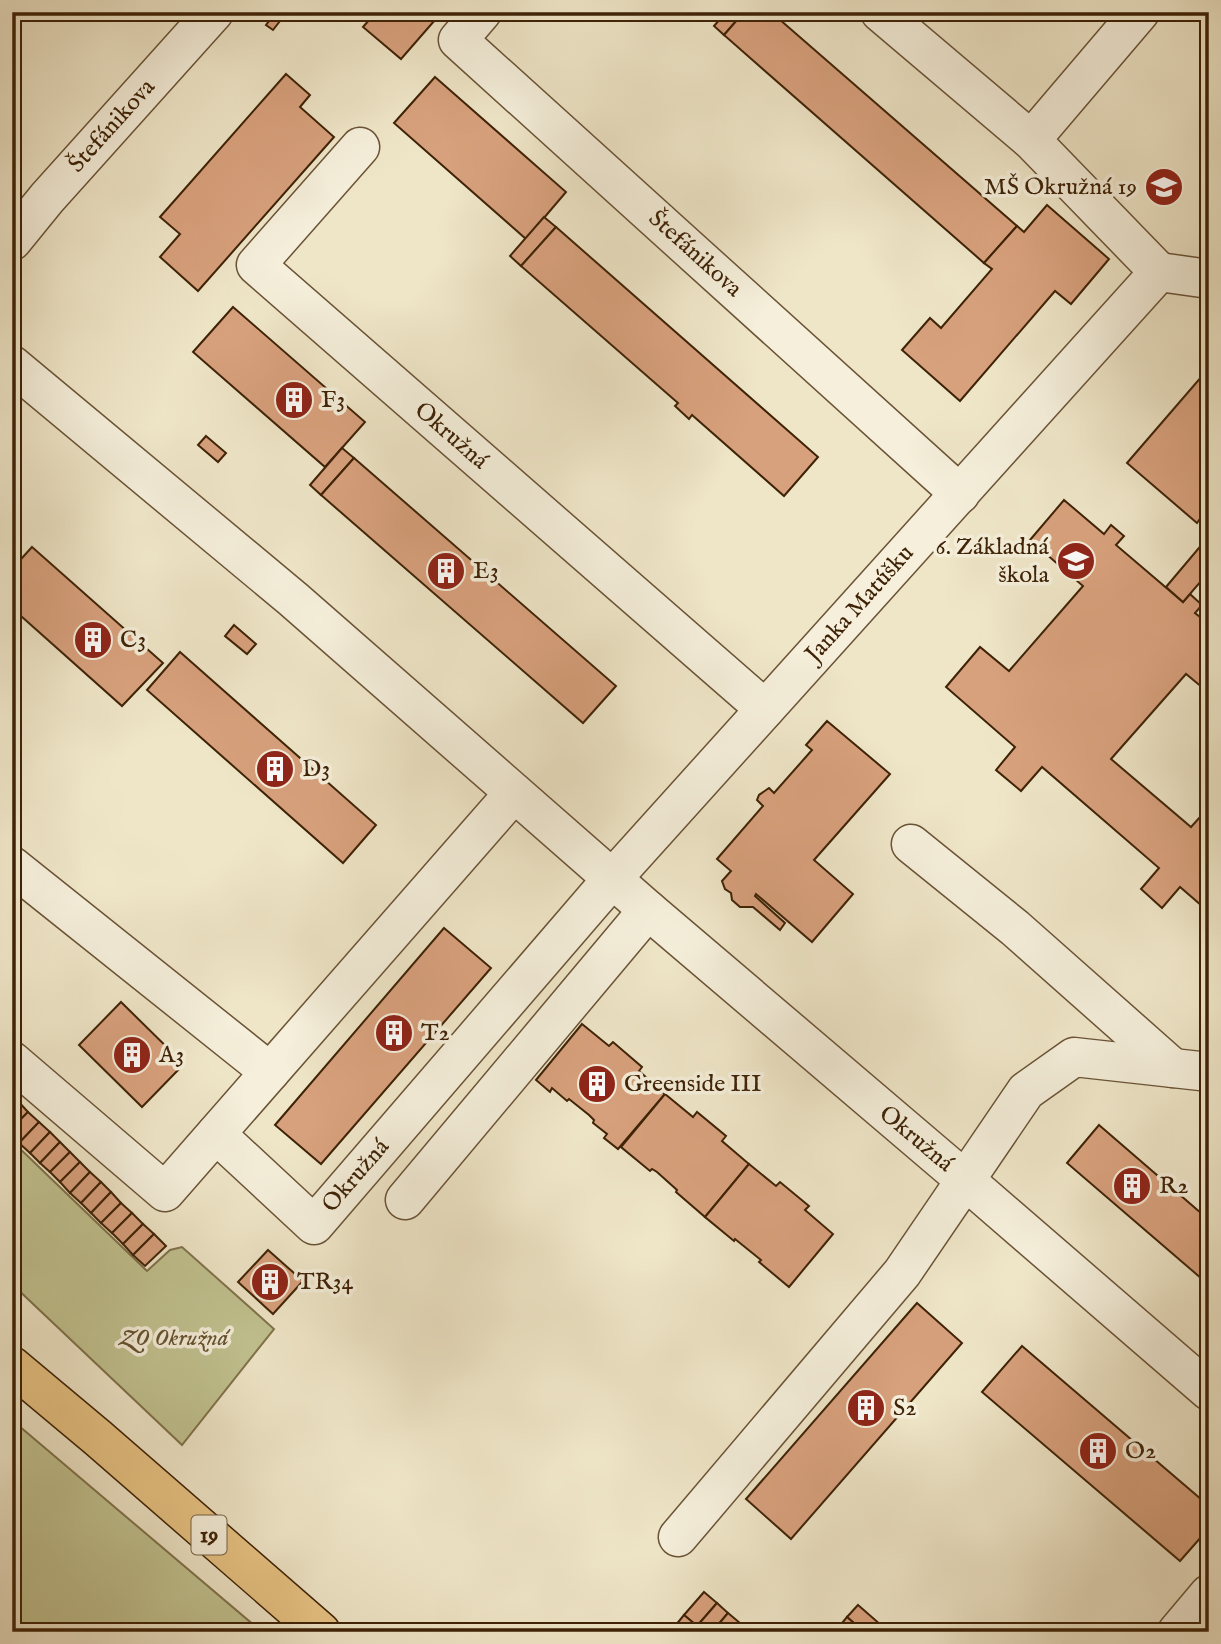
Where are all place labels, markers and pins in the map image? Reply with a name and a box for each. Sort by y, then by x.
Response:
school or university icon: MŠ Okružná 19 [1143,166,1185,208]
place label: MŠ Okružná 19 [984,172,1137,203]
building icon: F3 [273,379,315,421]
place label: F3 [321,385,345,416]
place label: 6. Základná škola [936,532,1050,591]
school or university icon: 6. Základná škola [1055,540,1097,582]
building icon: E3 [425,550,467,592]
place label: E3 [473,556,499,587]
building icon: C3 [72,619,114,661]
place label: C3 [120,625,146,656]
building icon: D3 [254,748,296,790]
place label: D3 [302,754,330,785]
building icon: T2 [373,1012,415,1054]
place label: T2 [421,1018,450,1049]
building icon: A3 [111,1034,153,1076]
place label: A3 [158,1040,184,1071]
building icon: Greenside III [576,1063,618,1105]
place label: Greenside III [624,1069,761,1100]
building icon: R2 [1111,1165,1153,1207]
place label: R2 [1159,1171,1188,1202]
building icon: TR34 [249,1261,291,1303]
place label: TR34 [297,1267,354,1298]
building icon: S2 [845,1387,887,1429]
place label: S2 [893,1393,917,1424]
building icon: O2 [1077,1430,1119,1472]
place label: O2 [1125,1436,1156,1467]

